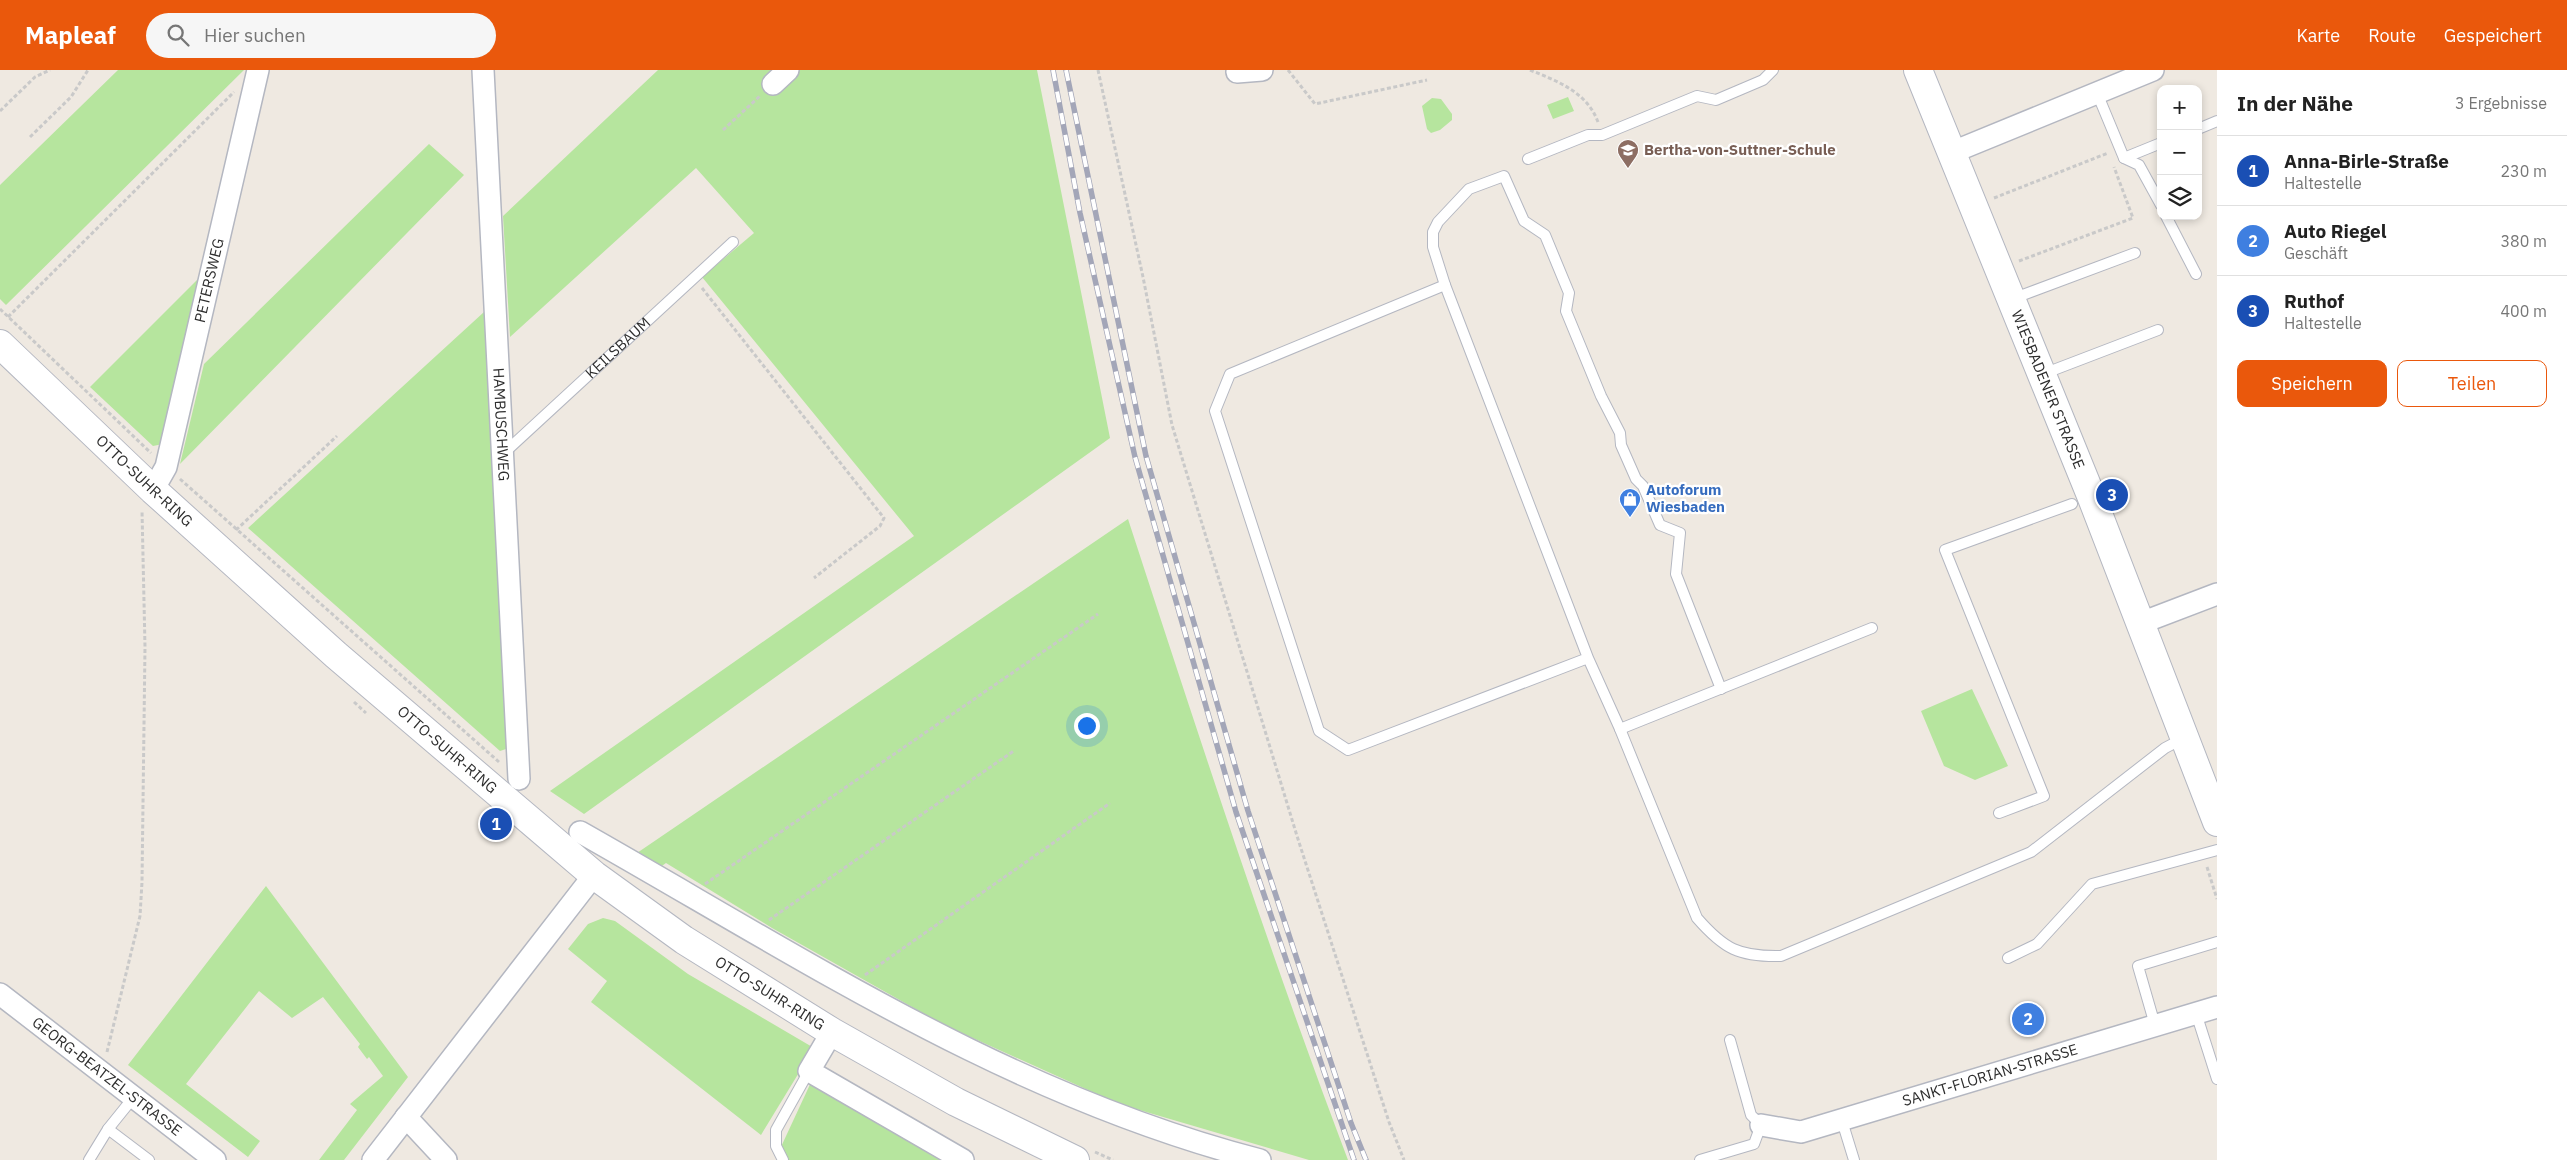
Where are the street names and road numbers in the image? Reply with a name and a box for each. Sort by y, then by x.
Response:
street label: PETERSWEG [190,236,228,324]
street label: WIESBADENER STRASSE [2008,307,2089,472]
street label: KEILSBAUM [581,313,654,382]
street label: HAMBUSCHWEG [489,367,514,482]
street label: OTTO-SUHR-RING [92,431,197,530]
street label: OTTO-SUHR-RING [394,701,501,797]
street label: OTTO-SUHR-RING [712,952,828,1034]
street label: GEORG-BEATZEL-STRASSE [28,1012,186,1140]
street label: SANKT-FLORIAN-STRASSE [1900,1039,2080,1110]

